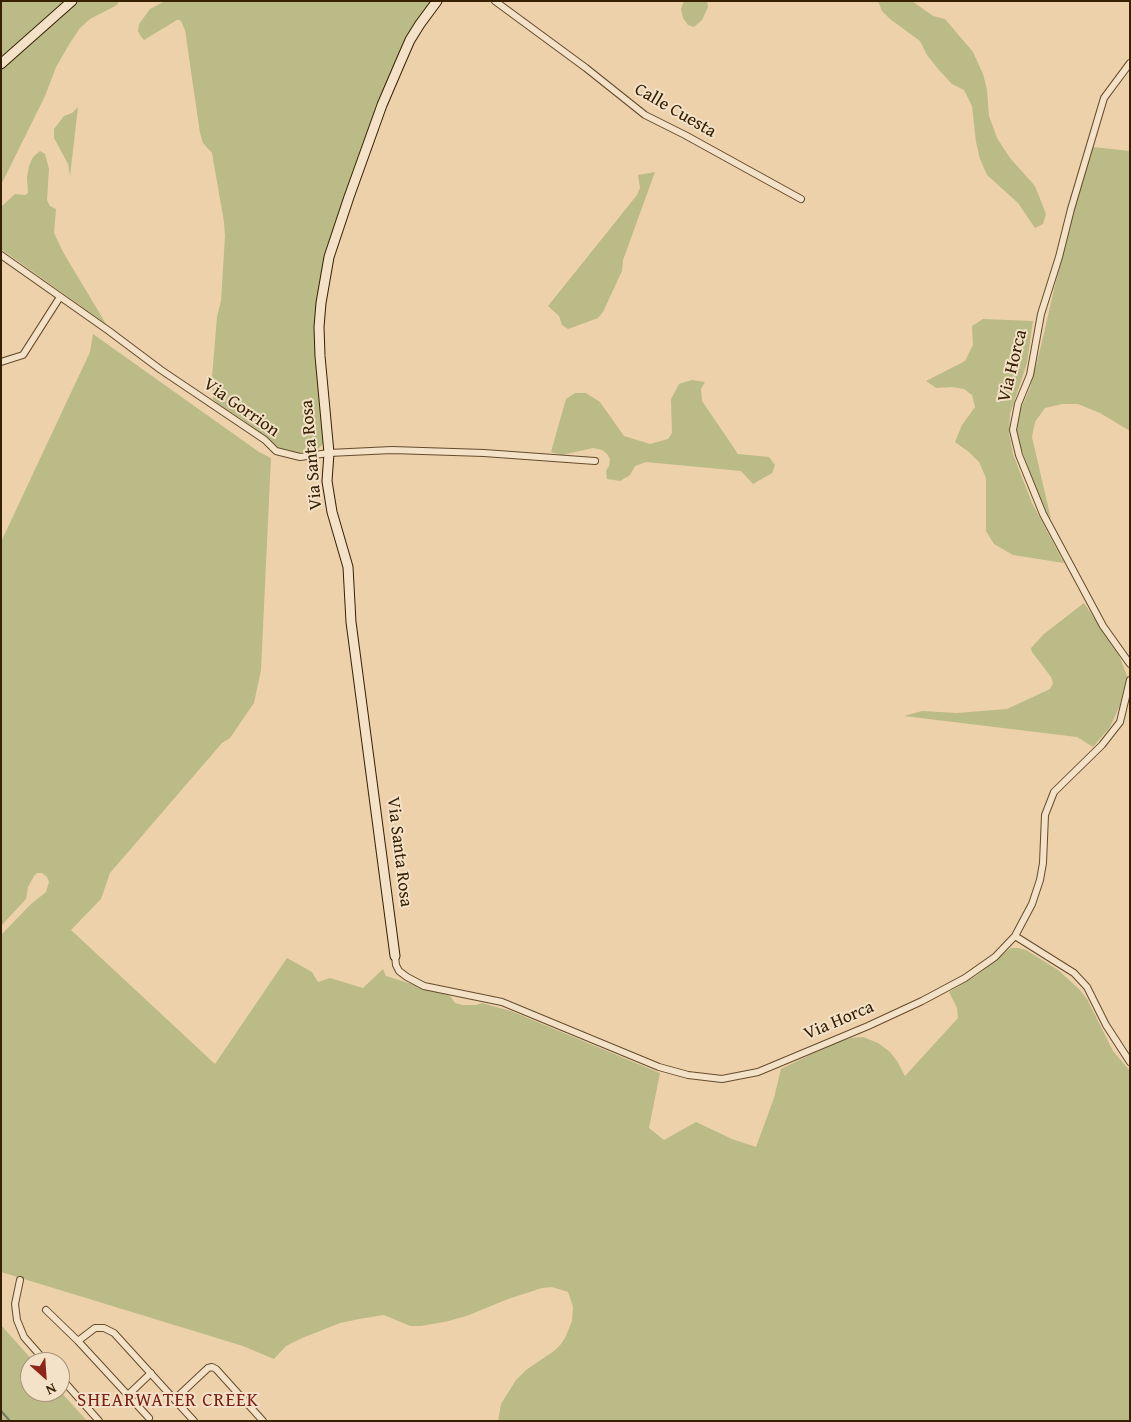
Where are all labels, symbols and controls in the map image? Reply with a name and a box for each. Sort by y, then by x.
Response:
street label: Calle Cuesta [630,79,720,143]
street label: Via Horca [994,327,1032,405]
street label: Via Gorrion [199,374,283,442]
street label: Via Santa Rosa [296,399,328,511]
street label: Via Santa Rosa [382,796,416,908]
street label: Via Horca [801,997,877,1045]
north arrow [20,1352,70,1402]
text: N [43,1379,60,1401]
district label: SHEARWATER CREEK [75,1390,261,1412]

